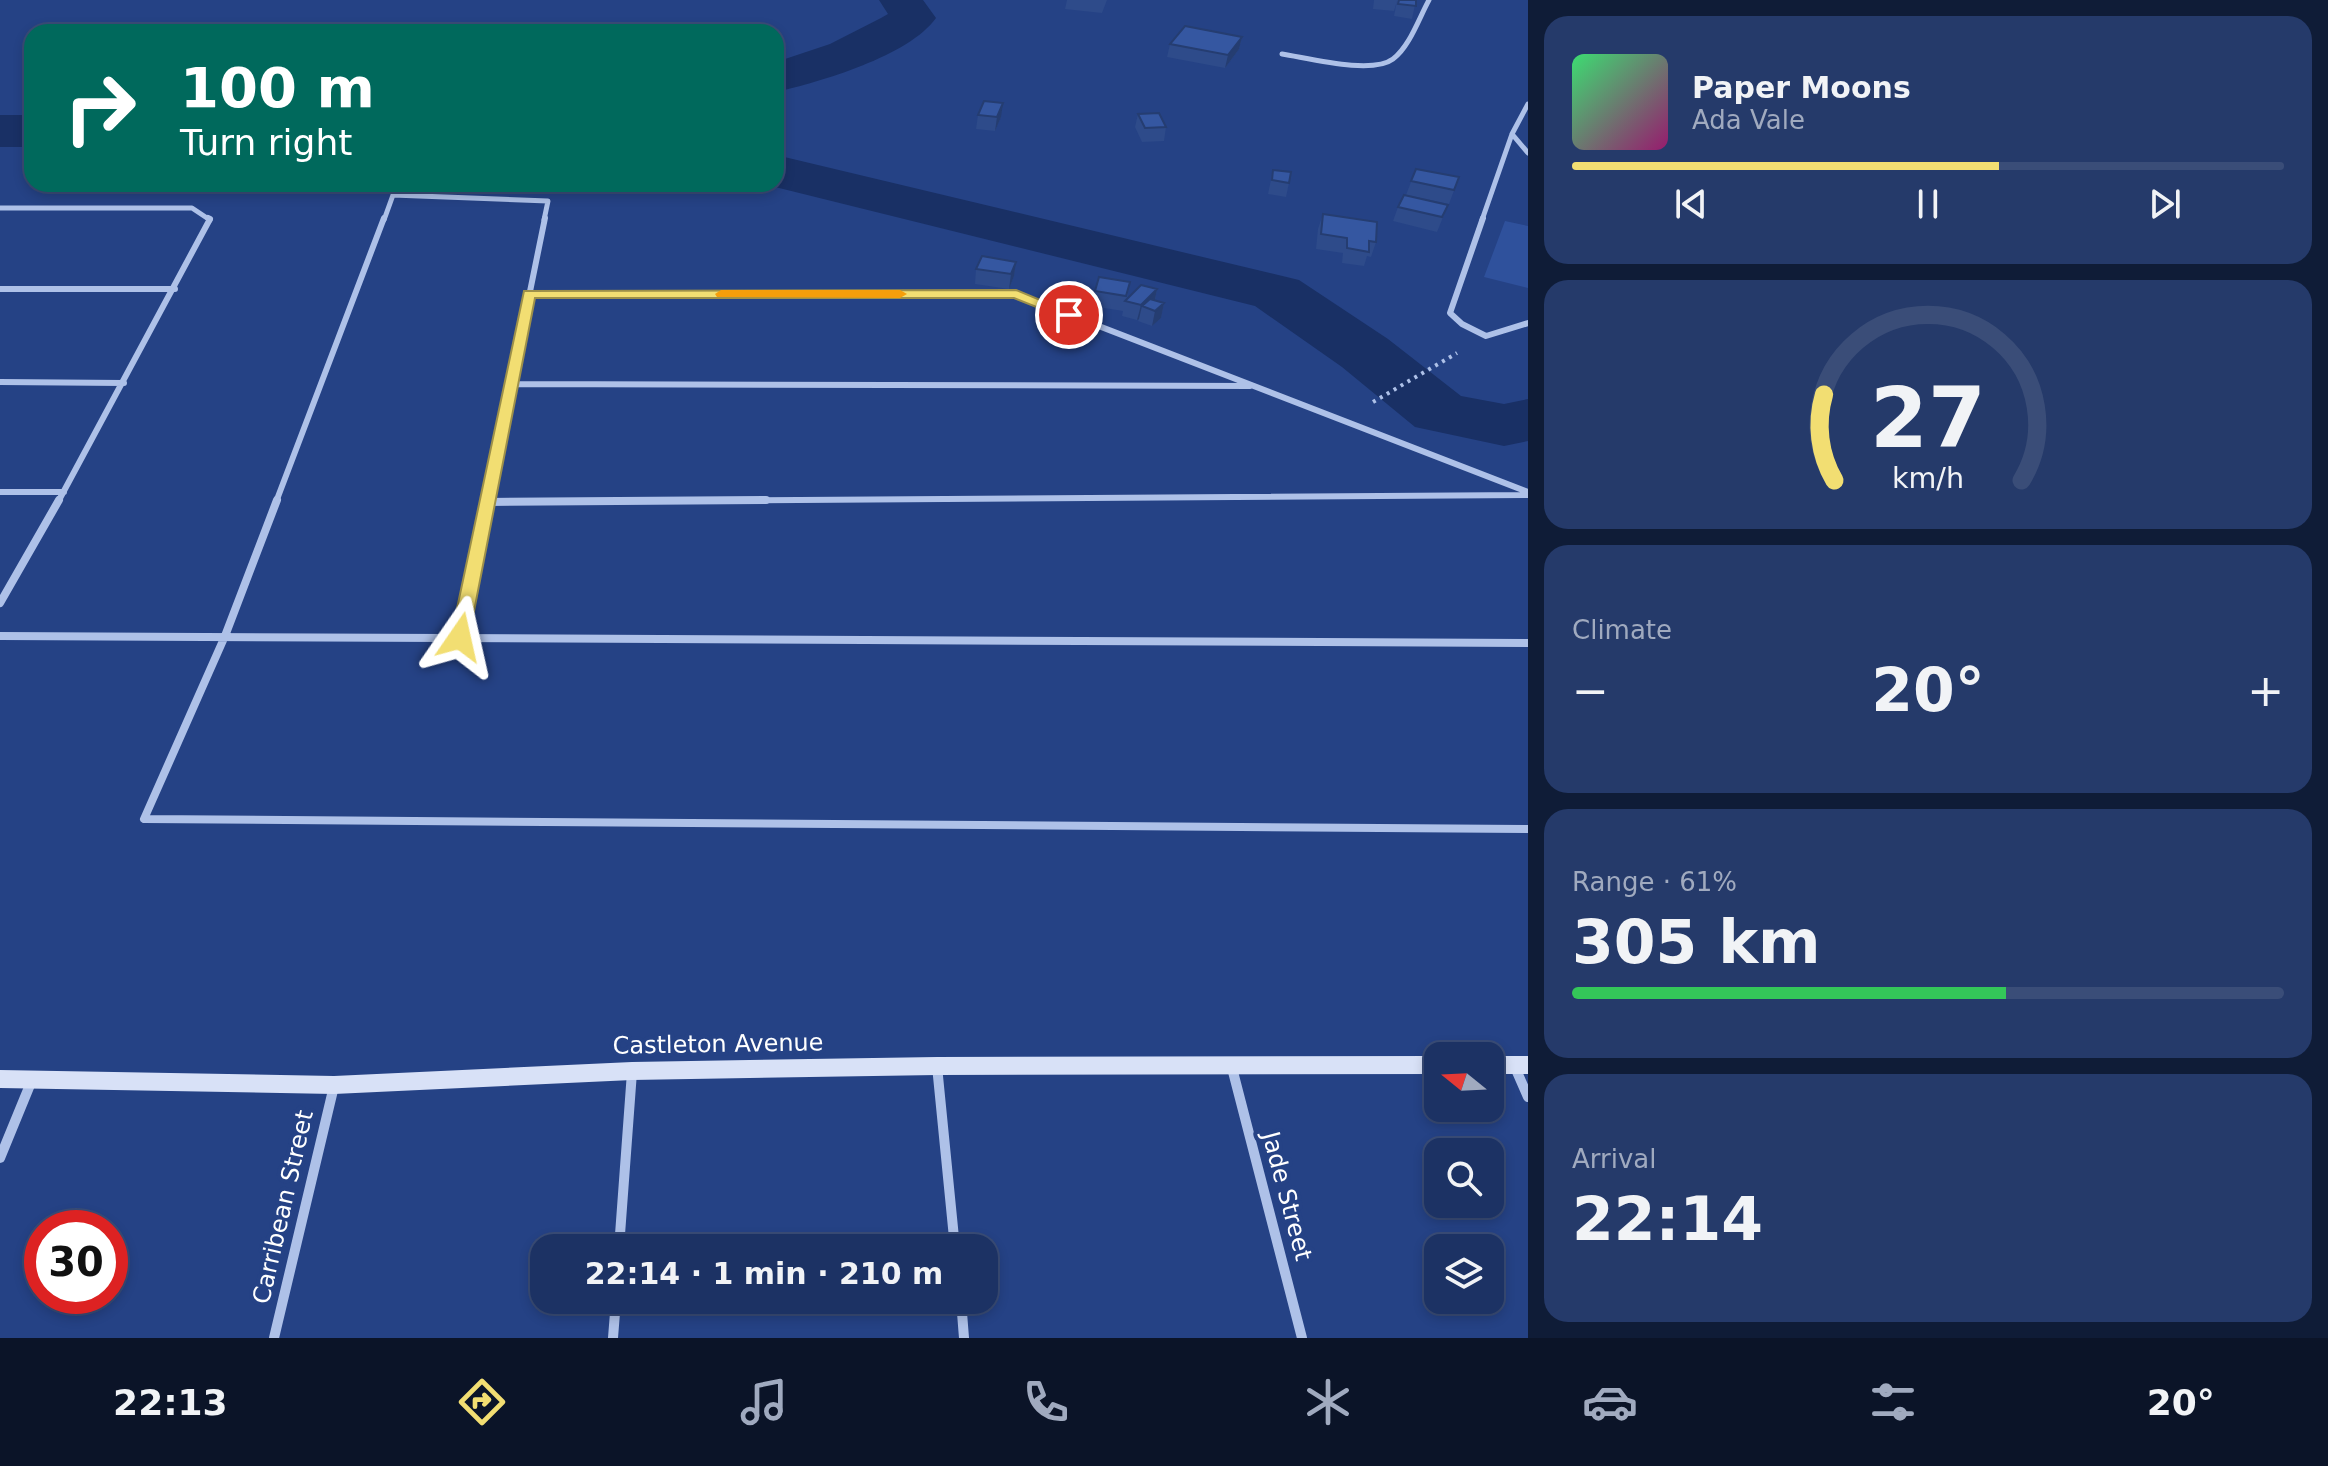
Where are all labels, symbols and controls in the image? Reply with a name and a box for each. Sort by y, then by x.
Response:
text: 100 m [180,55,375,120]
icon: right [48,56,152,160]
text: Paper Moons [1692,70,1911,105]
text: Ada Vale [1692,105,1805,135]
text: Turn right [180,122,352,163]
icon: previous [1669,182,1713,226]
icon: pause [1906,182,1950,226]
icon: next [2143,182,2187,226]
pin [1035,281,1103,349]
icon: arrive [1047,293,1091,337]
text: 27 [1870,369,1986,466]
text: km/h [1892,461,1964,495]
position arrow [418,595,502,679]
text: Climate [1572,615,1672,645]
text: 20° [1871,655,1985,725]
text: − [1572,665,1609,716]
text: + [2247,665,2284,716]
text: Range · 61% [1572,867,1737,897]
text: 305 km [1572,907,1821,977]
street label: Castleton Avenue [612,1028,824,1060]
north arrow [1424,1042,1504,1122]
map controls [1424,1042,1504,1314]
street label: Carribean Street [247,1107,319,1307]
street label: Jade Street [1256,1127,1318,1264]
button: search [1424,1138,1504,1218]
text: Arrival [1572,1144,1656,1174]
text: 22:14 [1572,1184,1763,1254]
speed limit sign: 30 [24,1210,128,1314]
button: layers [1424,1234,1504,1314]
text: 22:14 · 1 min · 210 m [585,1256,943,1291]
icon: directions [454,1374,510,1430]
icon: music [736,1374,792,1430]
icon: phone [1018,1374,1074,1430]
icon: climate [1300,1374,1356,1430]
icon: car [1582,1374,1638,1430]
icon: filters [1865,1374,1921,1430]
text: 22:13 [113,1382,228,1423]
text: 20° [2147,1382,2215,1423]

